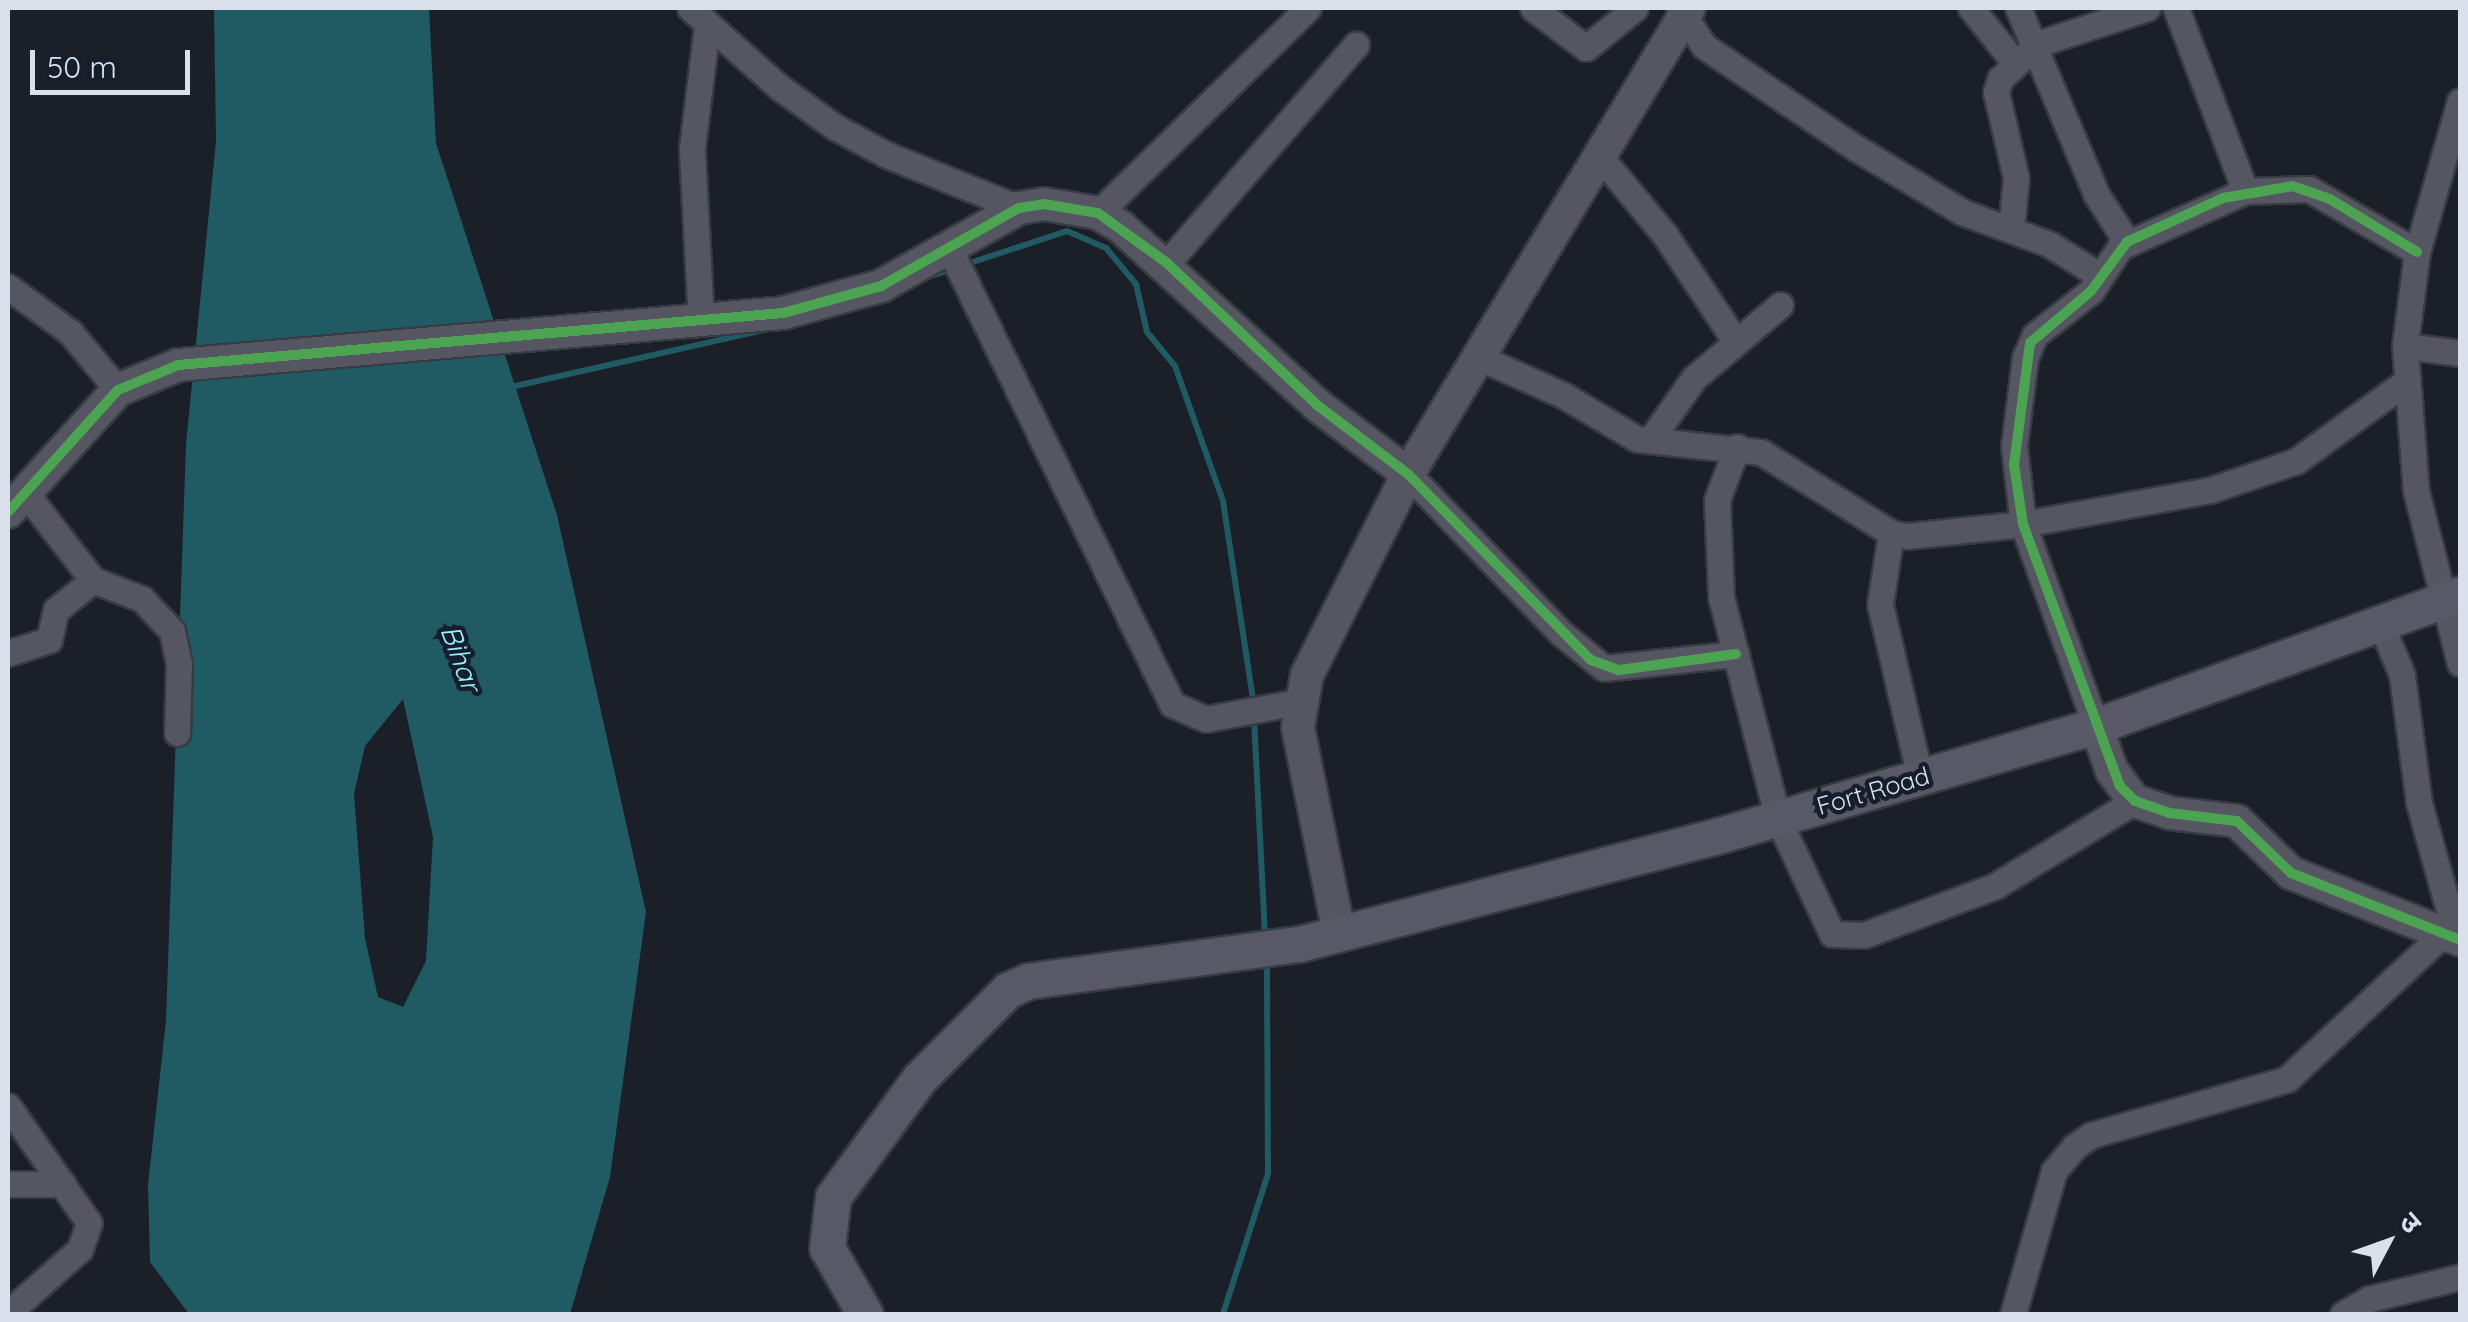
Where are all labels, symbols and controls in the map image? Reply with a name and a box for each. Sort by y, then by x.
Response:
scale bar [35,30,195,92]
text: 50 m [47,48,117,86]
water label: Bihar [434,620,488,696]
street label: Fort Road [1813,761,1933,821]
north arrow [2338,1192,2438,1292]
text: उ [2392,1204,2430,1240]

